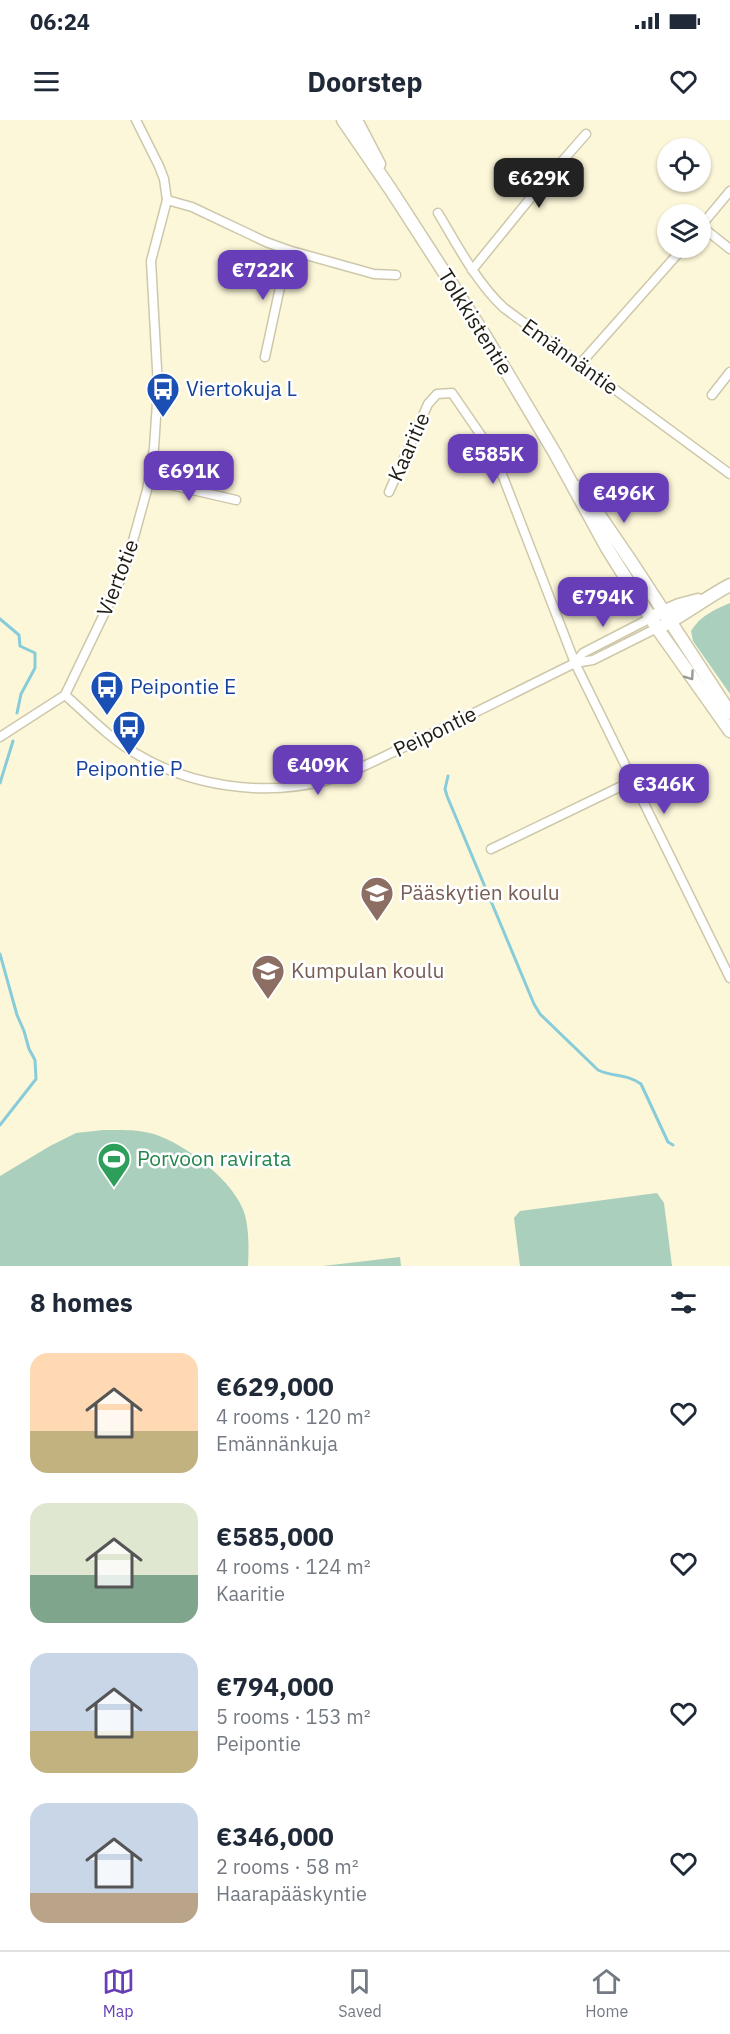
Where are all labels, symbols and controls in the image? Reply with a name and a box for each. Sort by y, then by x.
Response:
text: 06:24 [30,7,90,36]
text: Doorstep [307,64,423,99]
icon: menu [30,65,63,98]
icon: heart [667,65,700,98]
map controls [657,138,711,258]
button: locate [657,138,711,192]
pin: €629K [497,158,581,209]
text: €629K [508,164,570,191]
button: layers [657,204,711,258]
pin: €722K [221,250,305,301]
text: €722K [232,256,294,283]
street label: Tolkkistentie [432,263,520,380]
street label: Emännäntie [517,312,625,401]
bus stop icon: Viertokuja L [145,371,181,418]
place label: Viertokuja L [186,374,297,402]
street label: Kaaritie [381,408,436,485]
pin: €585K [451,434,535,485]
text: €585K [462,440,524,467]
pin: €691K [147,451,231,502]
text: €691K [158,457,220,484]
pin: €496K [582,473,666,524]
text: €496K [593,479,655,506]
street label: Viertotie [90,535,145,620]
pin: €794K [561,577,645,628]
text: €794K [572,583,634,610]
bus stop icon: Peipontie E [89,669,125,716]
one-way arrow [683,670,694,681]
place label: Peipontie E [130,672,236,700]
street label: Peipontie [388,699,481,763]
bus stop icon: Peipontie P [111,709,147,756]
pin: €409K [276,745,360,796]
text: €409K [287,751,349,778]
place label: Peipontie P [76,754,182,782]
pin: €346K [622,764,706,815]
text: €346K [633,770,695,797]
school or university icon: Pääskytien koulu [359,875,395,922]
place label: Pääskytien koulu [400,878,560,906]
school or university icon: Kumpulan koulu [250,953,286,1000]
place label: Kumpulan koulu [291,956,444,984]
sports icon: Porvoon ravirata [96,1141,132,1188]
place label: Porvoon ravirata [137,1144,291,1172]
text: 8 homes [30,1285,133,1319]
icon: filters [667,1286,700,1319]
text: €629,000 [216,1369,334,1403]
icon: home [78,1377,150,1449]
icon: heart [667,1397,700,1430]
text: 4 rooms · 120 m² [216,1403,371,1430]
text: Emännänkuja [216,1430,338,1457]
text: €585,000 [216,1519,334,1553]
icon: home [78,1527,150,1599]
icon: heart [667,1547,700,1580]
text: 4 rooms · 124 m² [216,1553,371,1580]
text: Kaaritie [216,1580,285,1607]
text: €794,000 [216,1669,334,1703]
icon: home [78,1677,150,1749]
icon: heart [667,1697,700,1730]
text: 5 rooms · 153 m² [216,1703,371,1730]
text: Peipontie [216,1730,301,1757]
text: €346,000 [216,1819,334,1853]
icon: home [78,1827,150,1899]
icon: heart [667,1847,700,1880]
text: 2 rooms · 58 m² [216,1853,359,1880]
text: Haarapääskyntie [216,1880,367,1907]
tab: Map [102,1965,135,2021]
tab: Saved [338,1965,382,2021]
tab: Home [585,1965,628,2021]

